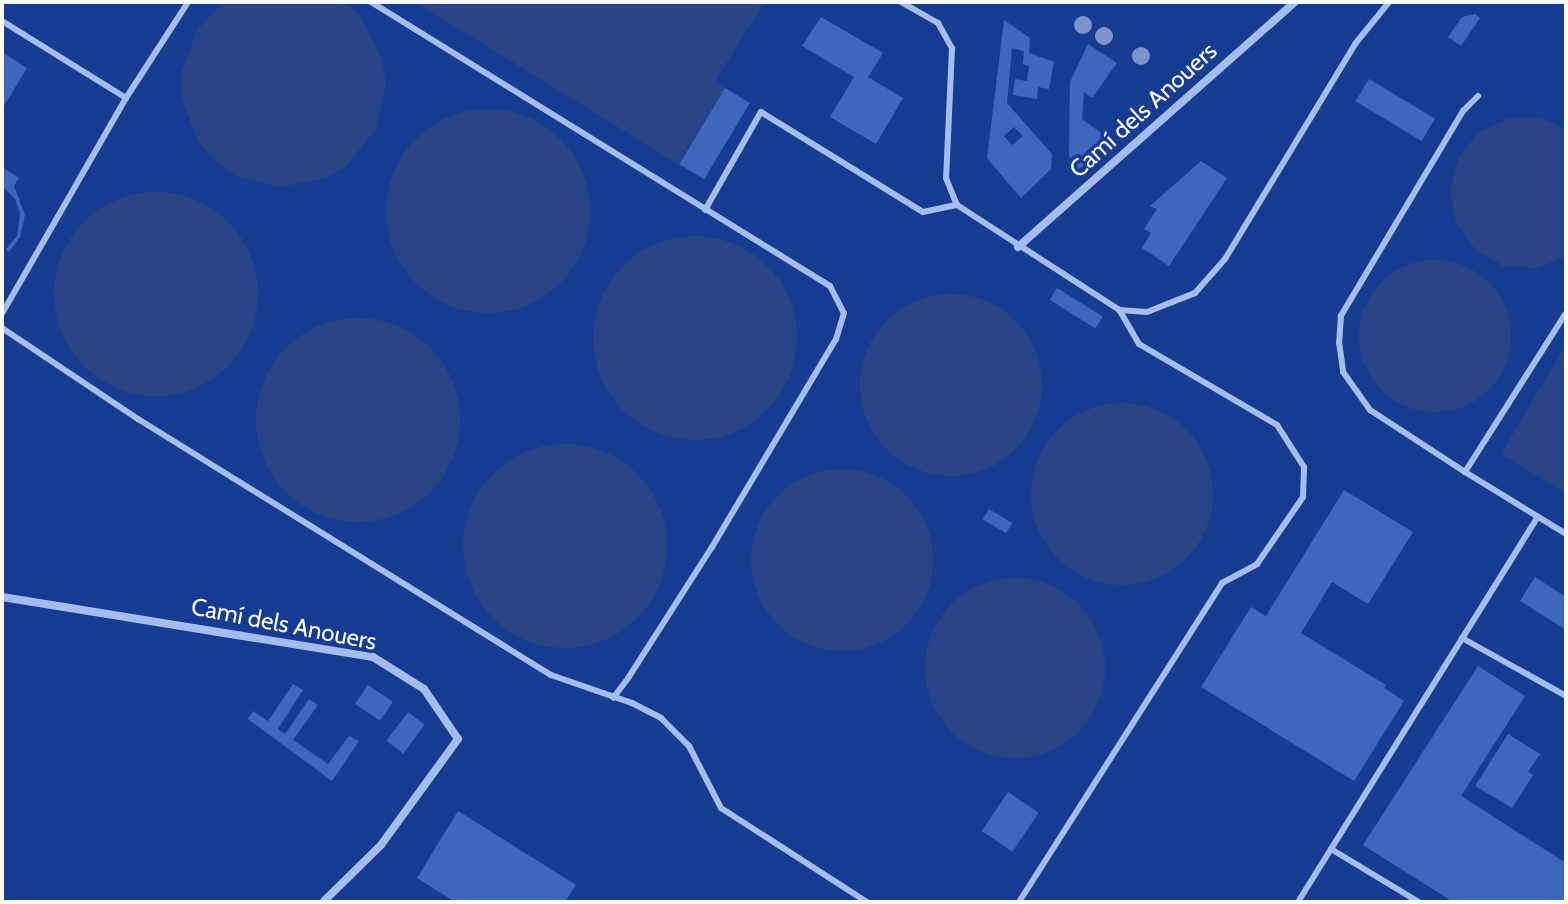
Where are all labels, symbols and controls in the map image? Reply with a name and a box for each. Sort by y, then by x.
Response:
street label: Camí dels Anouers [1063,36,1223,184]
street label: Camí dels Anouers [189,592,379,656]

